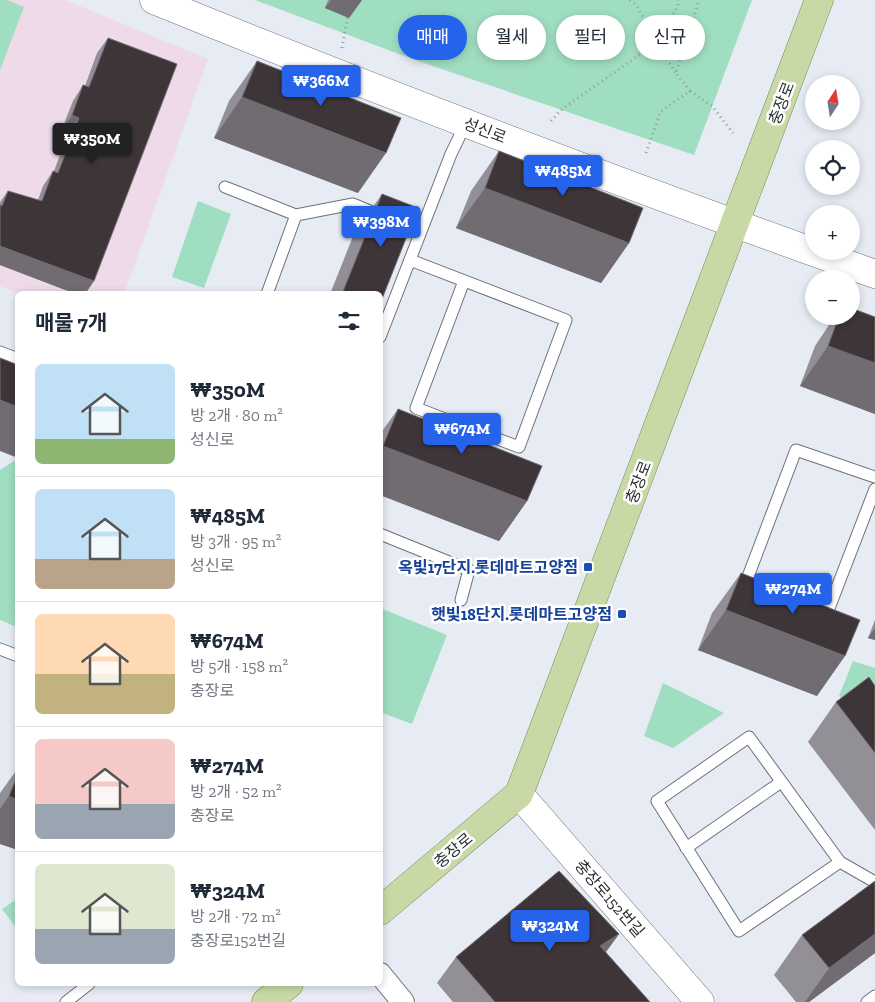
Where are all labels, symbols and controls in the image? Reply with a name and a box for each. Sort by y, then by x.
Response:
chip: 매매 [398,15,467,60]
chip: 월세 [477,15,546,60]
chip: 필터 [556,15,625,60]
chip: 신규 [635,15,705,60]
pin: ₩366M [286,64,356,107]
text: ₩366M [293,71,349,90]
north arrow [805,75,860,130]
map controls [805,75,860,325]
street label: 충장로 [765,79,798,127]
street label: 성신로 [461,114,509,147]
pin: ₩350M [57,122,127,165]
text: ₩350M [64,129,120,148]
button: locate [805,140,860,195]
pin: ₩485M [528,154,598,197]
text: ₩485M [535,161,591,180]
button: + [805,205,860,260]
pin: ₩398M [346,206,416,248]
text: ₩398M [353,212,409,231]
button: − [805,270,860,325]
icon: filters [335,307,363,335]
text: 매물 7개 [35,310,107,335]
text: ₩350M [190,377,265,402]
icon: home [75,384,135,444]
text: 방 2개 · 80 m² [190,406,283,425]
pin: ₩674M [427,412,497,455]
text: ₩674M [434,419,490,438]
text: 성신로 [190,430,234,449]
street label: 충장로 [622,458,655,506]
text: ₩485M [190,503,265,528]
icon: home [75,509,135,569]
text: 방 3개 · 95 m² [190,532,281,551]
text: 성신로 [190,556,234,575]
place label: 옥빛17단지.롯데마트고양점 [398,558,578,577]
marker: 옥빛17단지.롯데마트고양점 [582,561,594,573]
pin: ₩274M [758,572,828,615]
text: ₩274M [765,579,821,598]
place label: 햇빛18단지.롯데마트고양점 [431,605,612,624]
marker: 햇빛18단지.롯데마트고양점 [616,608,628,620]
text: ₩674M [190,628,264,653]
icon: home [75,634,135,694]
text: 방 5개 · 158 m² [190,657,288,676]
text: 충장로 [190,681,234,700]
text: ₩274M [190,753,264,778]
icon: home [75,759,135,819]
text: 방 2개 · 52 m² [190,782,282,801]
text: 충장로 [190,806,234,825]
street label: 충장로 [430,829,477,872]
street label: 충장로152번길 [571,856,648,941]
text: ₩324M [190,878,265,903]
icon: home [75,884,135,944]
text: 방 2개 · 72 m² [190,907,281,926]
pin: ₩324M [515,910,585,952]
text: ₩324M [521,916,579,935]
text: 충장로152번길 [190,931,286,950]

